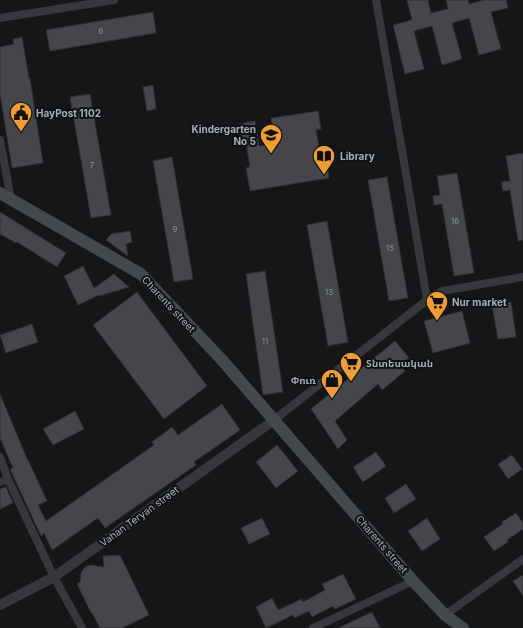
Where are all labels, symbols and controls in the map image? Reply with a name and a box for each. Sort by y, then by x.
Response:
house number: 6 [99,26,104,36]
public building icon: HayPost 1102 [8,100,34,133]
place label: HayPost 1102 [36,107,101,120]
school or university icon: Kindergarten No 5 [258,122,284,155]
place label: Kindergarten No 5 [192,123,256,147]
library icon: Library [311,143,337,176]
place label: Library [340,150,375,163]
house number: 7 [90,160,95,170]
house number: 16 [451,216,459,226]
house number: 9 [173,224,178,234]
house number: 15 [386,243,394,253]
street label: Charents street [140,273,199,335]
house number: 13 [325,287,333,297]
supermarket icon: Nur market [424,289,450,322]
place label: Nur market [452,296,507,308]
house number: 11 [262,336,268,346]
supermarket icon: Տնտեսական [338,350,364,383]
place label: Տնտեսական [366,357,433,369]
shop icon: Փուռ [319,367,345,400]
place label: Փուռ [291,374,316,386]
street label: Vahan Teryan street [97,483,181,549]
street label: Charents street [354,513,411,576]

